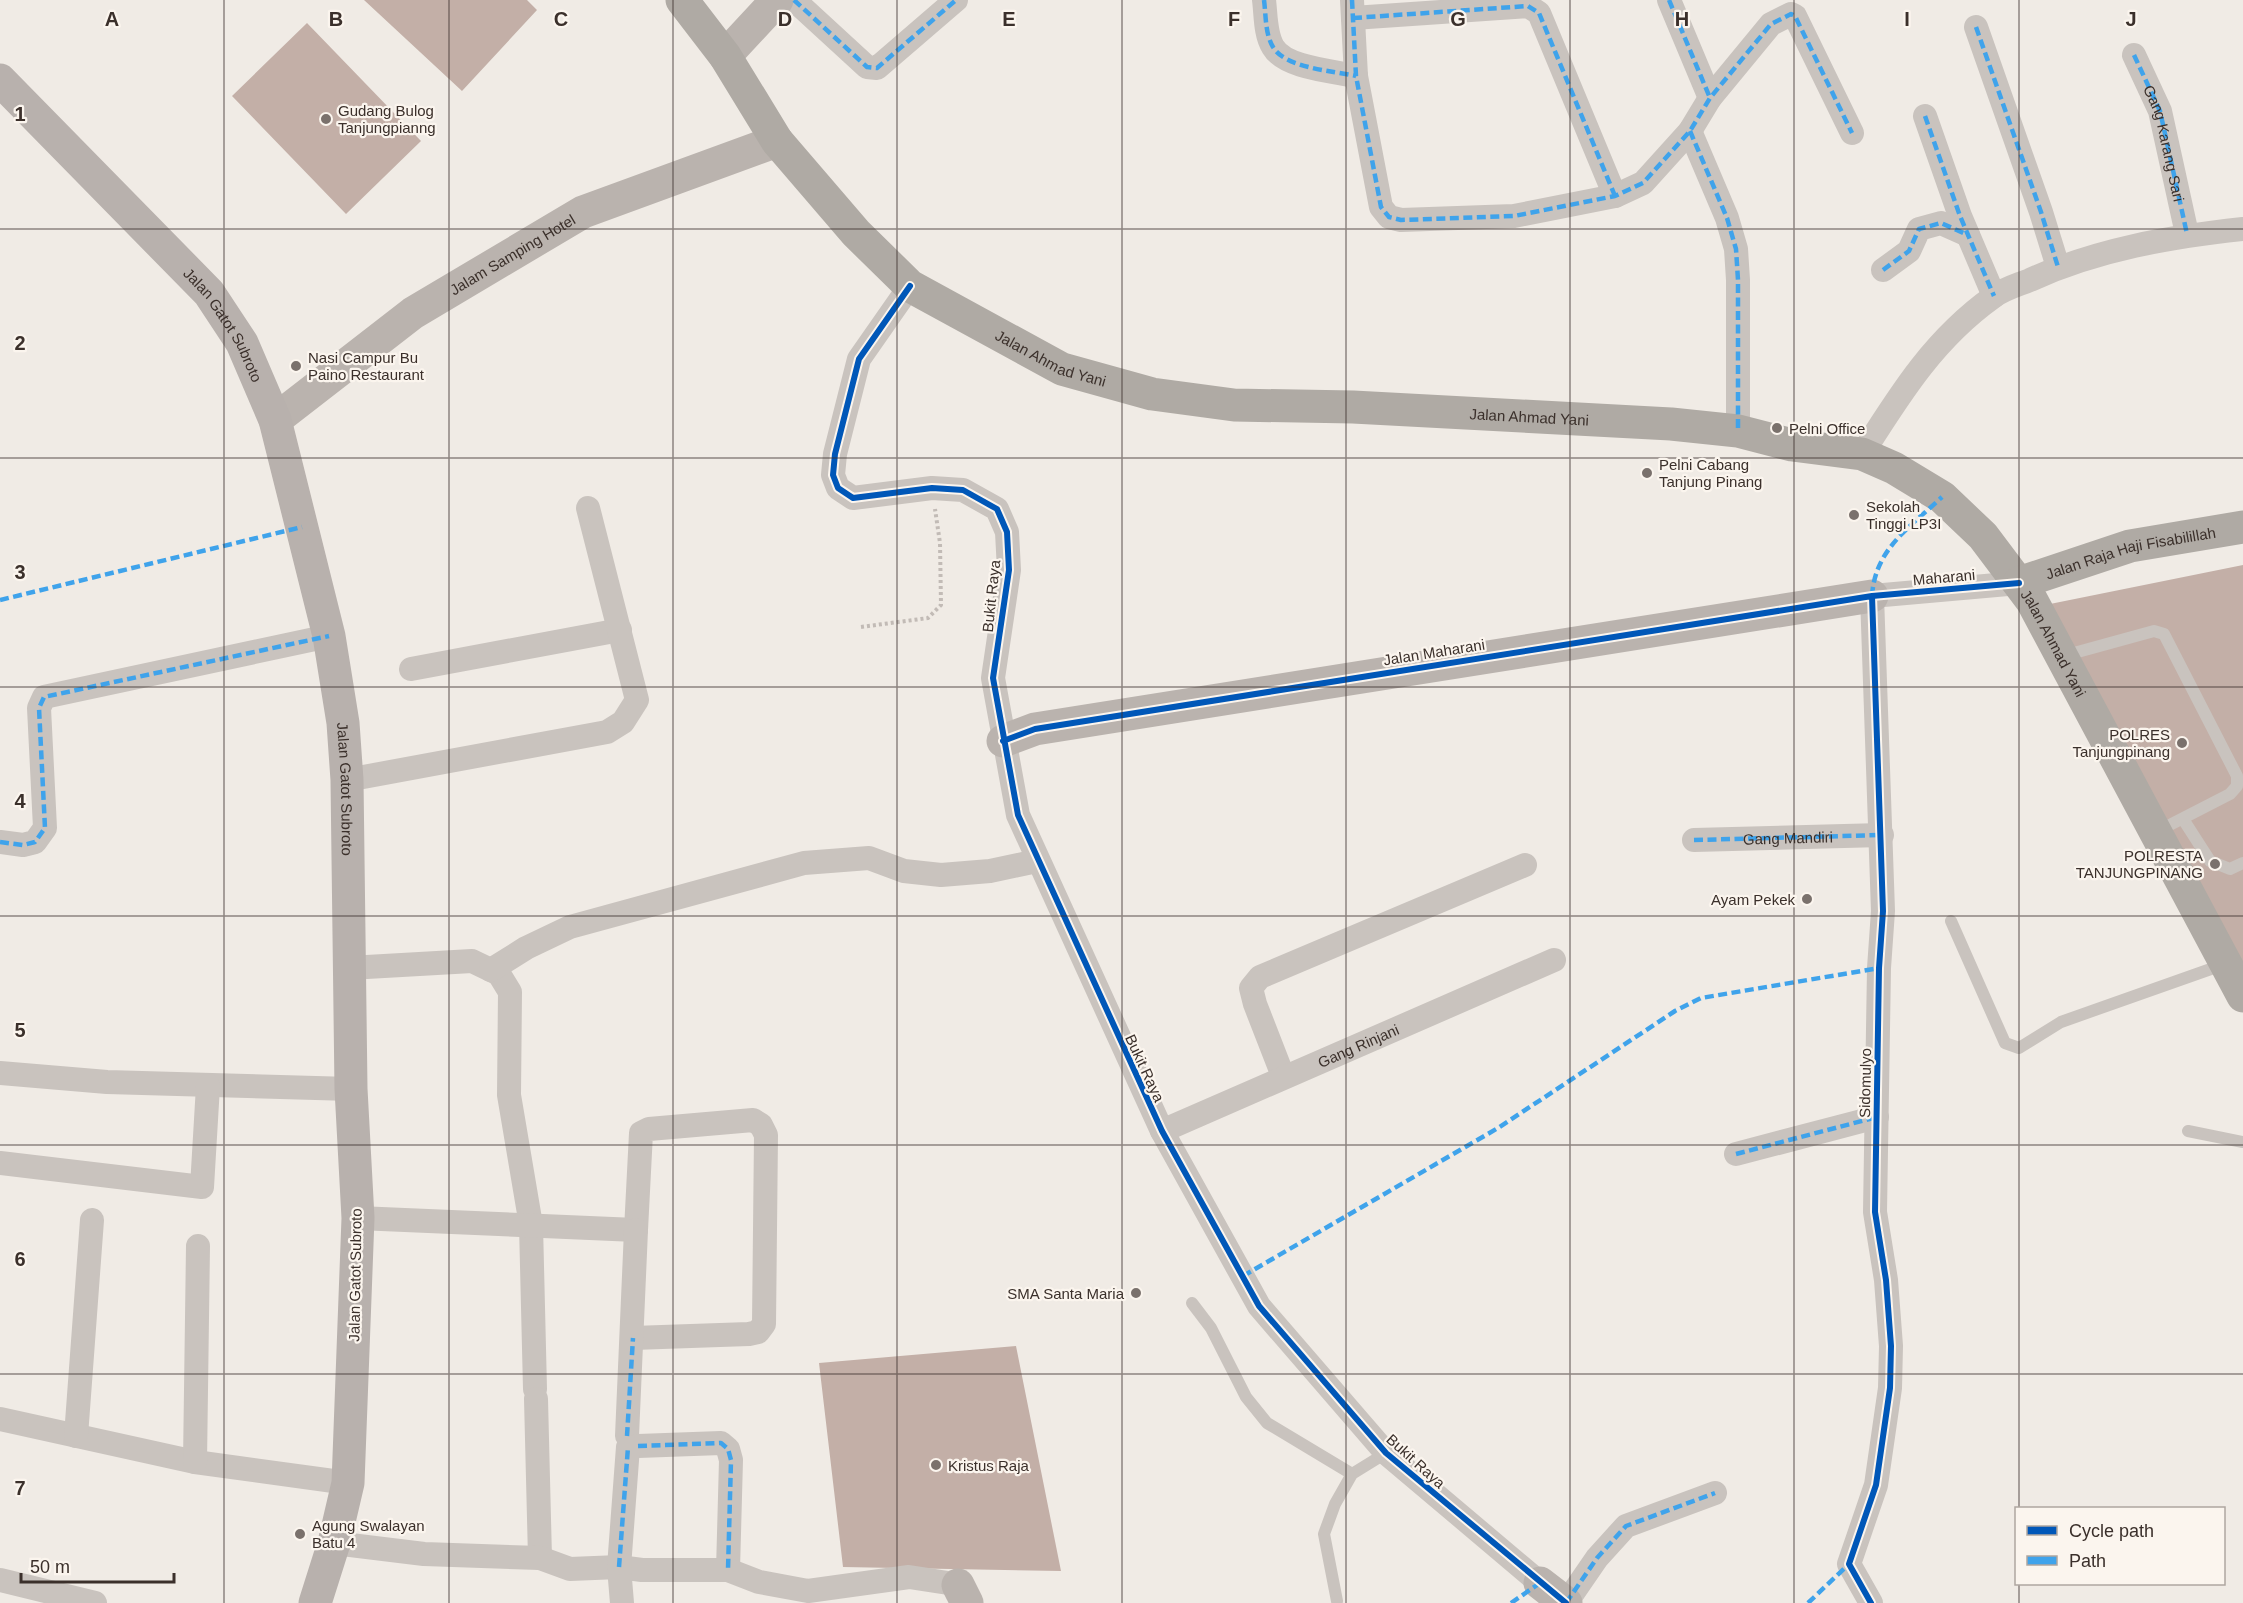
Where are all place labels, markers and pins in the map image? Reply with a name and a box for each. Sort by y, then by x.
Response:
place label: Gudang Bulog Tanjungpianng [338,102,436,136]
marker: Gudang Bulog Tanjungpianng [319,112,333,126]
place label: Nasi Campur Bu Paino Restaurant [308,349,425,383]
marker: Nasi Campur Bu Paino Restaurant [289,359,303,373]
place label: Pelni Office [1789,420,1865,437]
marker: Pelni Office [1770,421,1784,435]
place label: Pelni Cabang Tanjung Pinang [1659,456,1762,490]
marker: Pelni Cabang Tanjung Pinang [1640,466,1654,480]
place label: Sekolah Tinggi LP3I [1866,498,1941,532]
marker: Sekolah Tinggi LP3I [1847,508,1861,522]
place label: POLRES Tanjungpinang [2072,726,2170,760]
marker: POLRES Tanjungpinang [2175,736,2189,750]
place label: POLRESTA TANJUNGPINANG [2076,847,2203,881]
marker: POLRESTA TANJUNGPINANG [2208,857,2222,871]
place label: Ayam Pekek [1711,891,1795,908]
marker: Ayam Pekek [1800,892,1814,906]
place label: SMA Santa Maria [1007,1285,1125,1302]
marker: SMA Santa Maria [1129,1286,1143,1300]
place label: Kristus Raja [948,1457,1030,1474]
marker: Kristus Raja [929,1458,943,1472]
place label: Agung Swalayan Batu 4 [312,1517,425,1551]
marker: Agung Swalayan Batu 4 [293,1527,307,1541]

